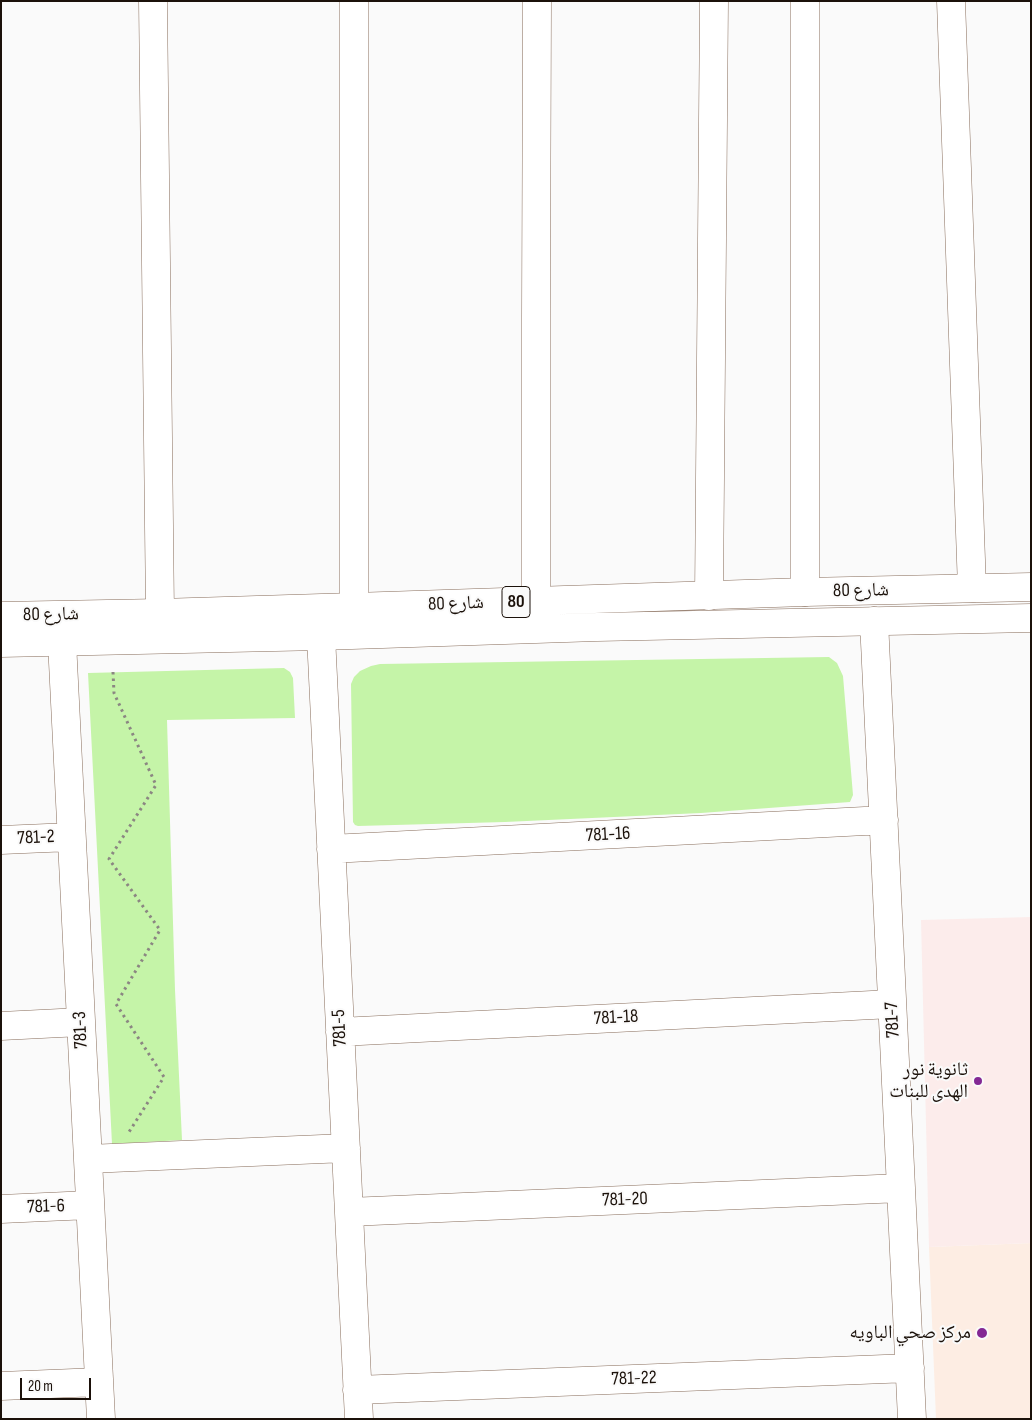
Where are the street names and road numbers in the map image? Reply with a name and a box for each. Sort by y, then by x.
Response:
street label: شارع 80 [833,579,889,603]
road number: 80 [502,586,530,618]
street label: شارع 80 [428,592,484,616]
street label: شارع 80 [23,603,79,627]
street label: 781-16 [585,822,631,848]
street label: 781-2 [17,826,55,850]
street label: 781-7 [881,1001,905,1039]
street label: 781-18 [593,1005,639,1031]
street label: 781-5 [328,1009,352,1047]
street label: 781-3 [69,1011,93,1049]
street label: 781-20 [602,1188,648,1212]
street label: 781-6 [27,1195,65,1219]
street label: 781-22 [611,1367,657,1391]

